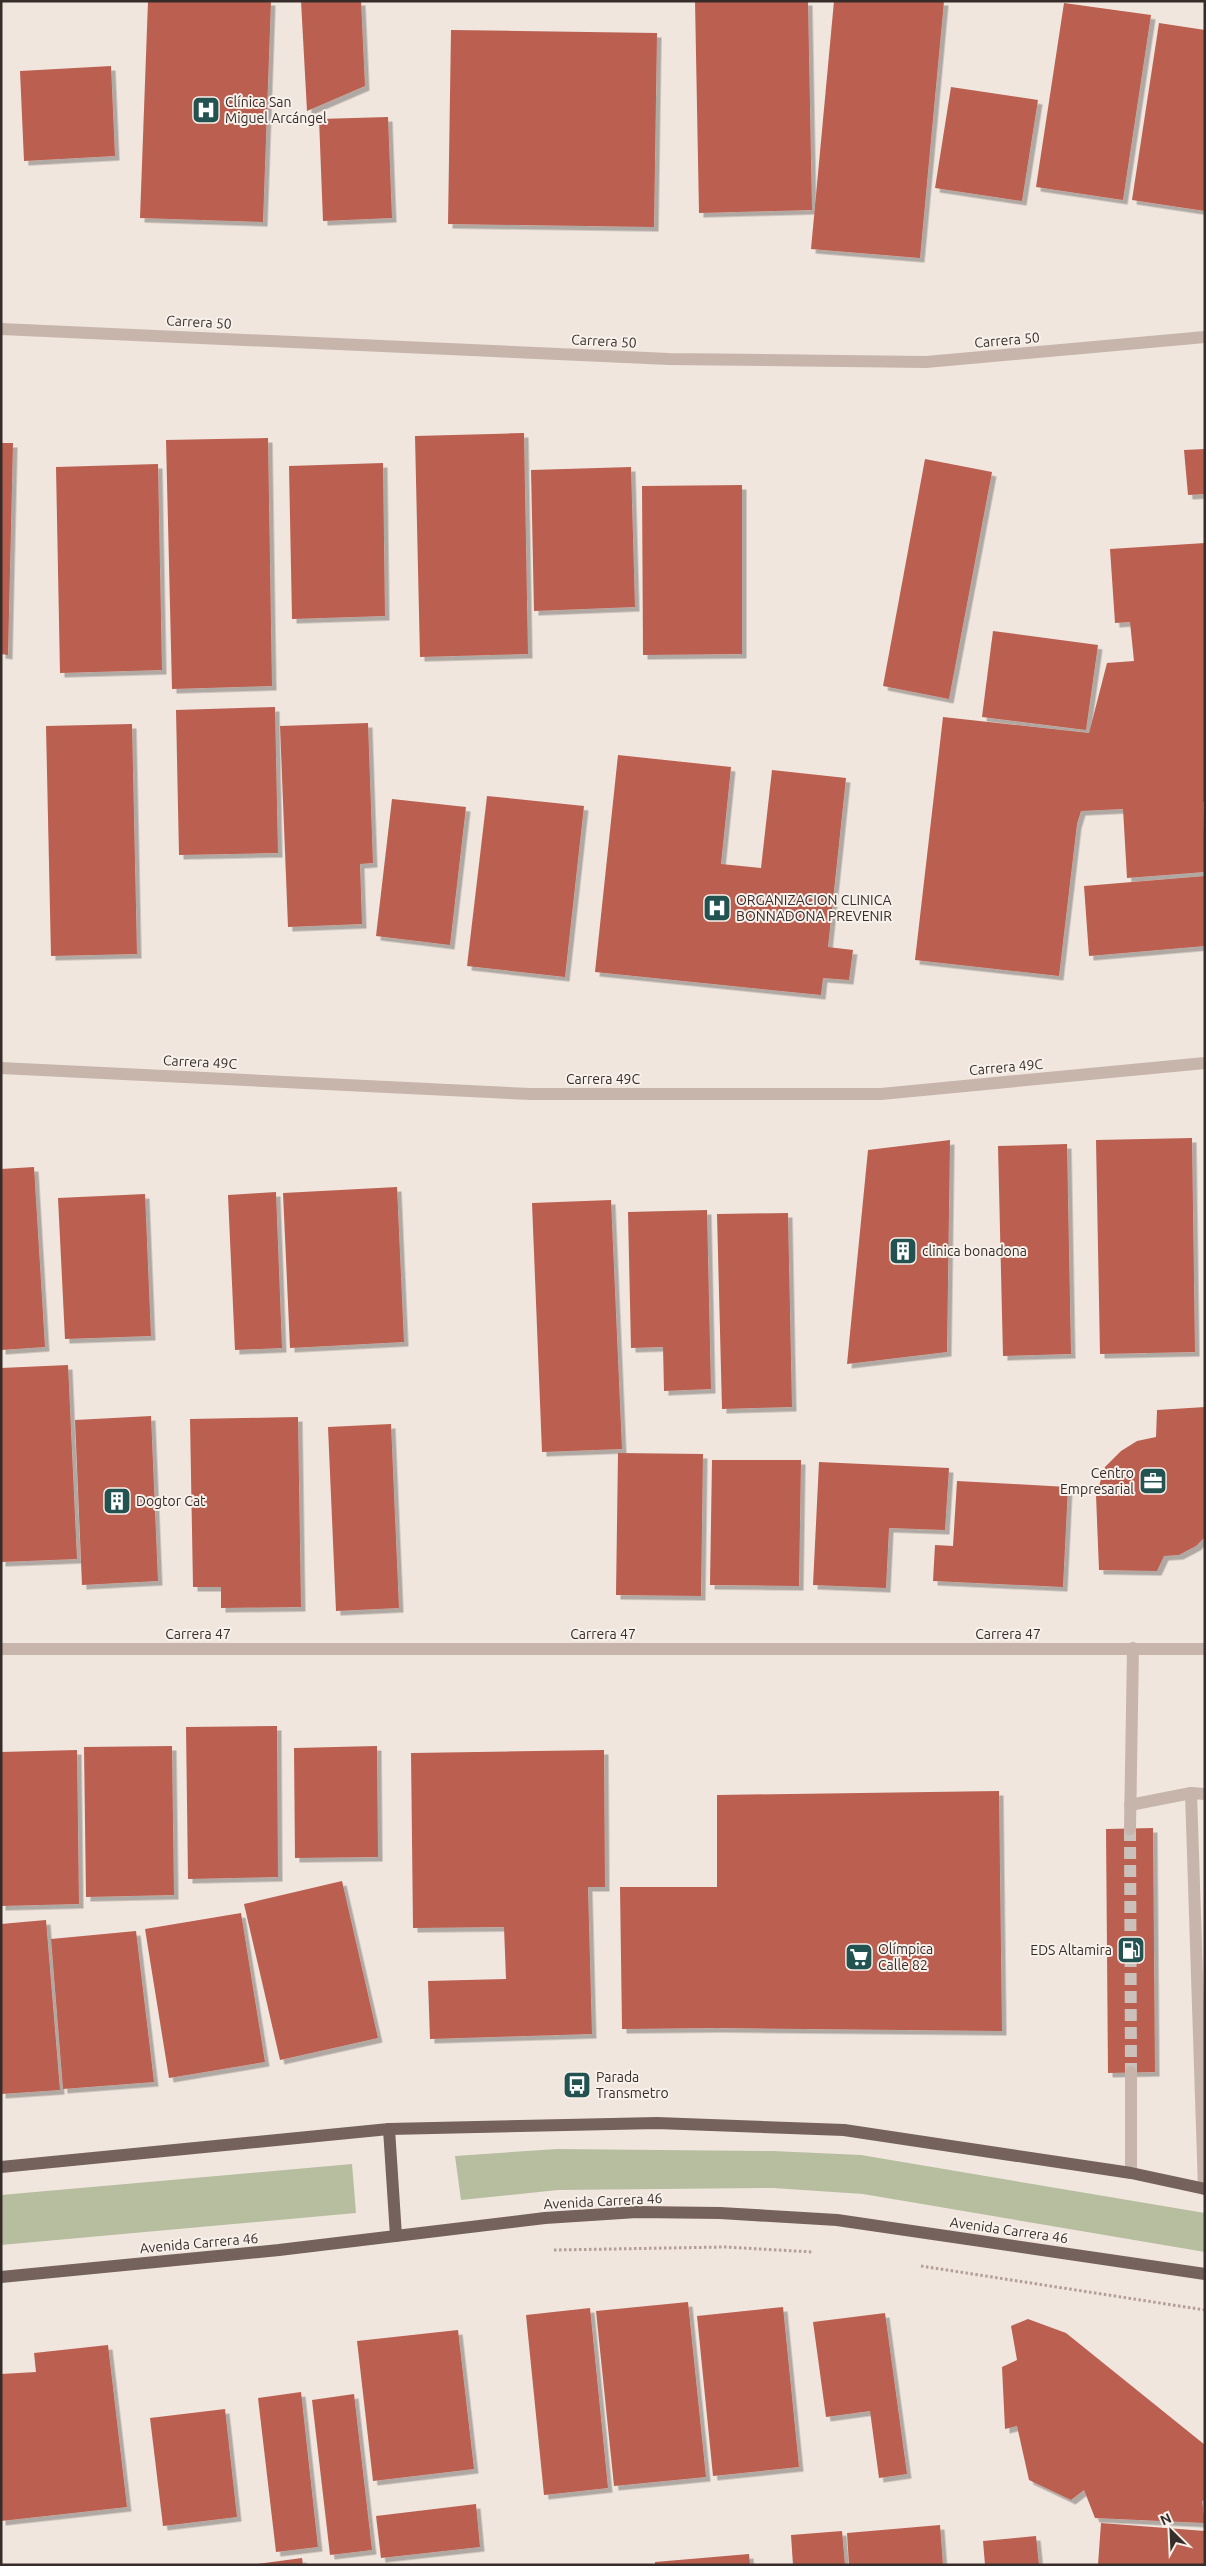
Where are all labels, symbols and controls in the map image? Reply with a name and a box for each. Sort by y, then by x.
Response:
place label: Clínica San Miguel Arcángel [225,94,327,126]
hospital icon: Clínica San Miguel Arcángel [191,95,221,125]
street label: Carrera 50 [166,312,232,332]
street label: Carrera 50 [974,329,1040,351]
street label: Carrera 50 [571,331,637,351]
place label: ORGANIZACION CLINICA BONNADONA PREVENIR [736,892,892,924]
hospital icon: ORGANIZACION CLINICA BONNADONA PREVENIR [702,893,732,923]
street label: Carrera 49C [163,1052,238,1072]
street label: Carrera 49C [968,1056,1044,1078]
street label: Carrera 49C [566,1071,641,1087]
building icon: clinica bonadona [888,1236,918,1266]
place label: clinica bonadona [922,1243,1027,1259]
place label: Centro Empresarial [1060,1465,1134,1497]
office icon: Centro Empresarial [1138,1466,1168,1496]
building icon: Dogtor Cat [102,1486,132,1516]
place label: Dogtor Cat [136,1493,206,1509]
street label: Carrera 47 [165,1626,231,1642]
street label: Carrera 47 [570,1626,636,1642]
street label: Carrera 47 [975,1626,1041,1642]
fuel station icon: EDS Altamira [1116,1935,1146,1965]
place label: Olímpica Calle 82 [878,1941,933,1973]
supermarket icon: Olímpica Calle 82 [844,1942,874,1972]
place label: EDS Altamira [1030,1942,1112,1958]
place label: Parada Transmetro [596,2069,669,2101]
bus stop icon: Parada Transmetro [562,2070,592,2100]
street label: Avenida Carrera 46 [543,2190,663,2212]
street label: Avenida Carrera 46 [949,2214,1069,2246]
street label: Avenida Carrera 46 [139,2230,259,2256]
north arrow [1146,2506,1196,2556]
text: N [1158,2510,1174,2529]

